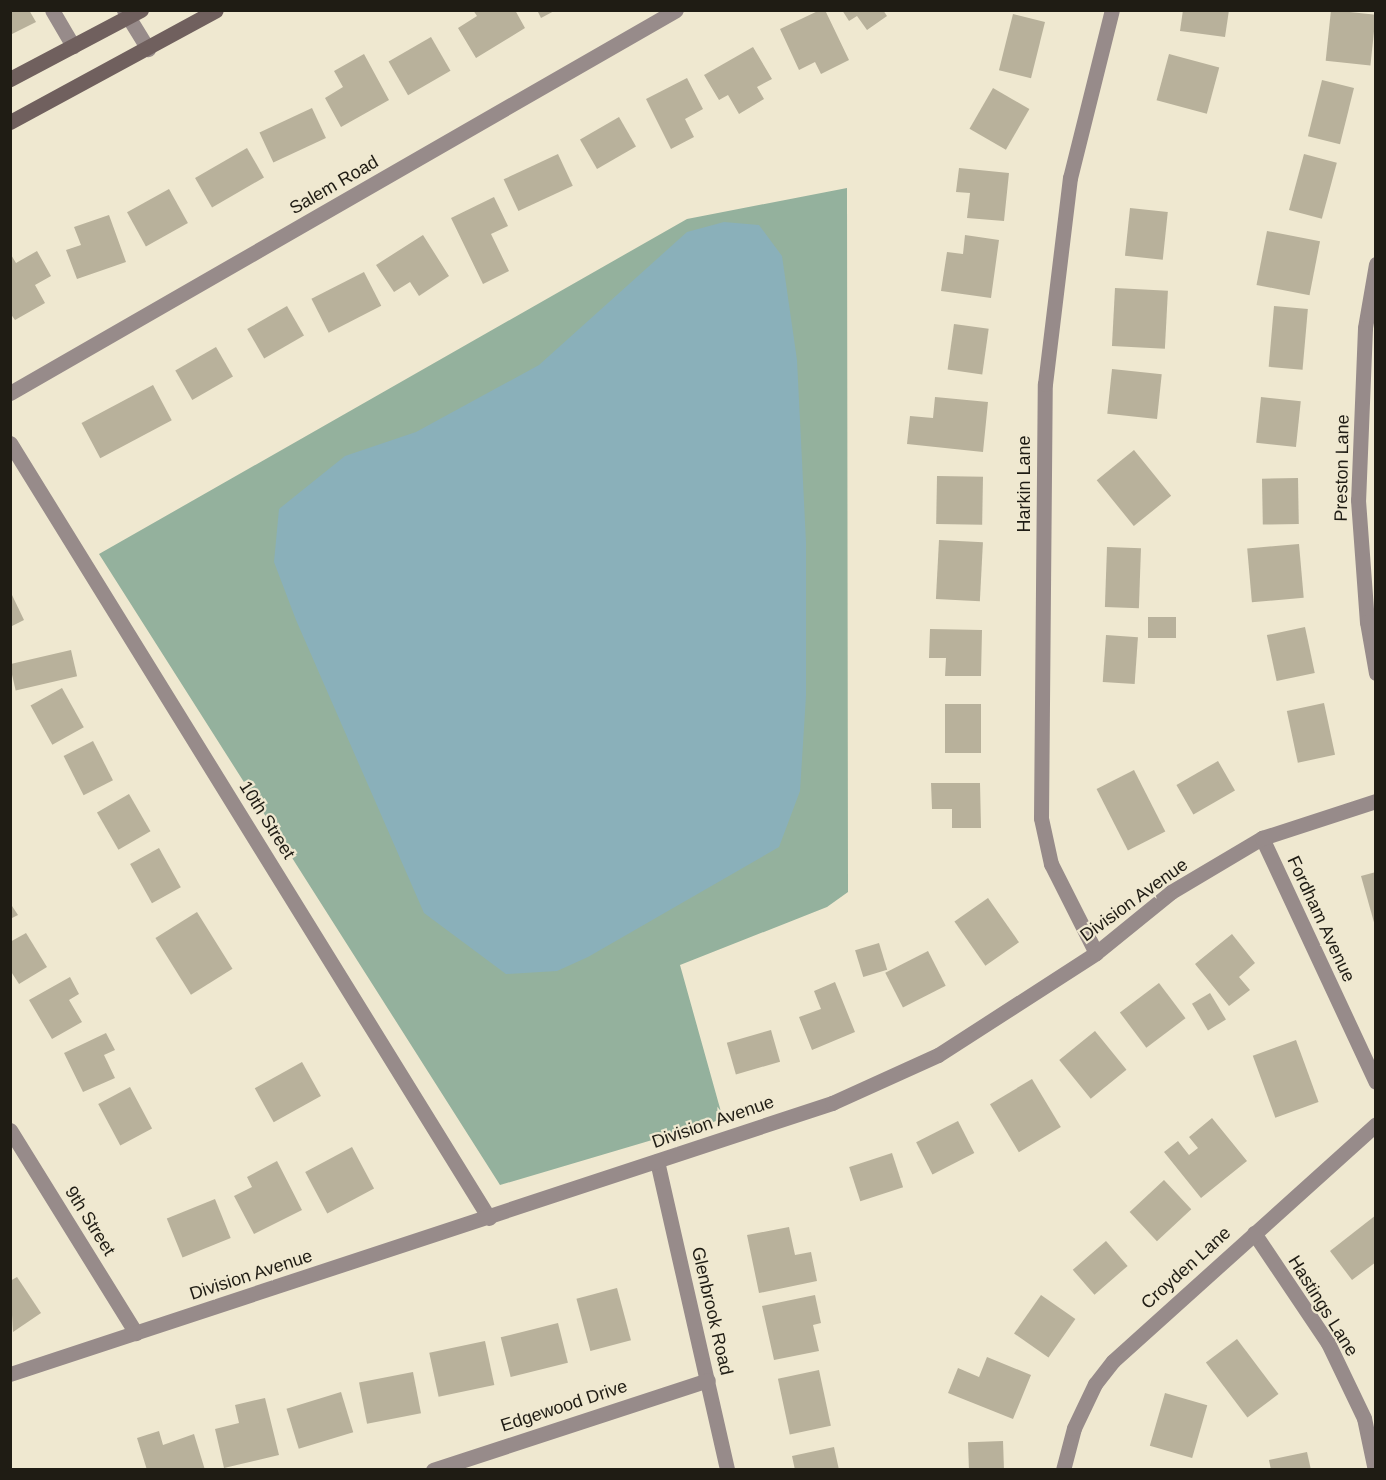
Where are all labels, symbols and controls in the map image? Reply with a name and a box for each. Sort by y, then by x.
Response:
street label: Salem Road [286,151,382,219]
street label: Preston Lane [1330,414,1354,522]
street label: Harkin Lane [1013,435,1035,533]
street label: 10th Street [235,777,299,863]
street label: Fordham Avenue [1282,852,1360,986]
street label: Division Avenue [1076,853,1192,947]
street label: Division Avenue [649,1091,777,1153]
street label: 9th Street [60,1182,120,1260]
street label: Croyden Lane [1137,1222,1235,1314]
street label: Division Avenue [186,1245,316,1305]
street label: Glenbrook Road [687,1245,737,1377]
street label: Hastings Lane [1283,1251,1363,1361]
street label: Edgewood Drive [498,1375,630,1437]

